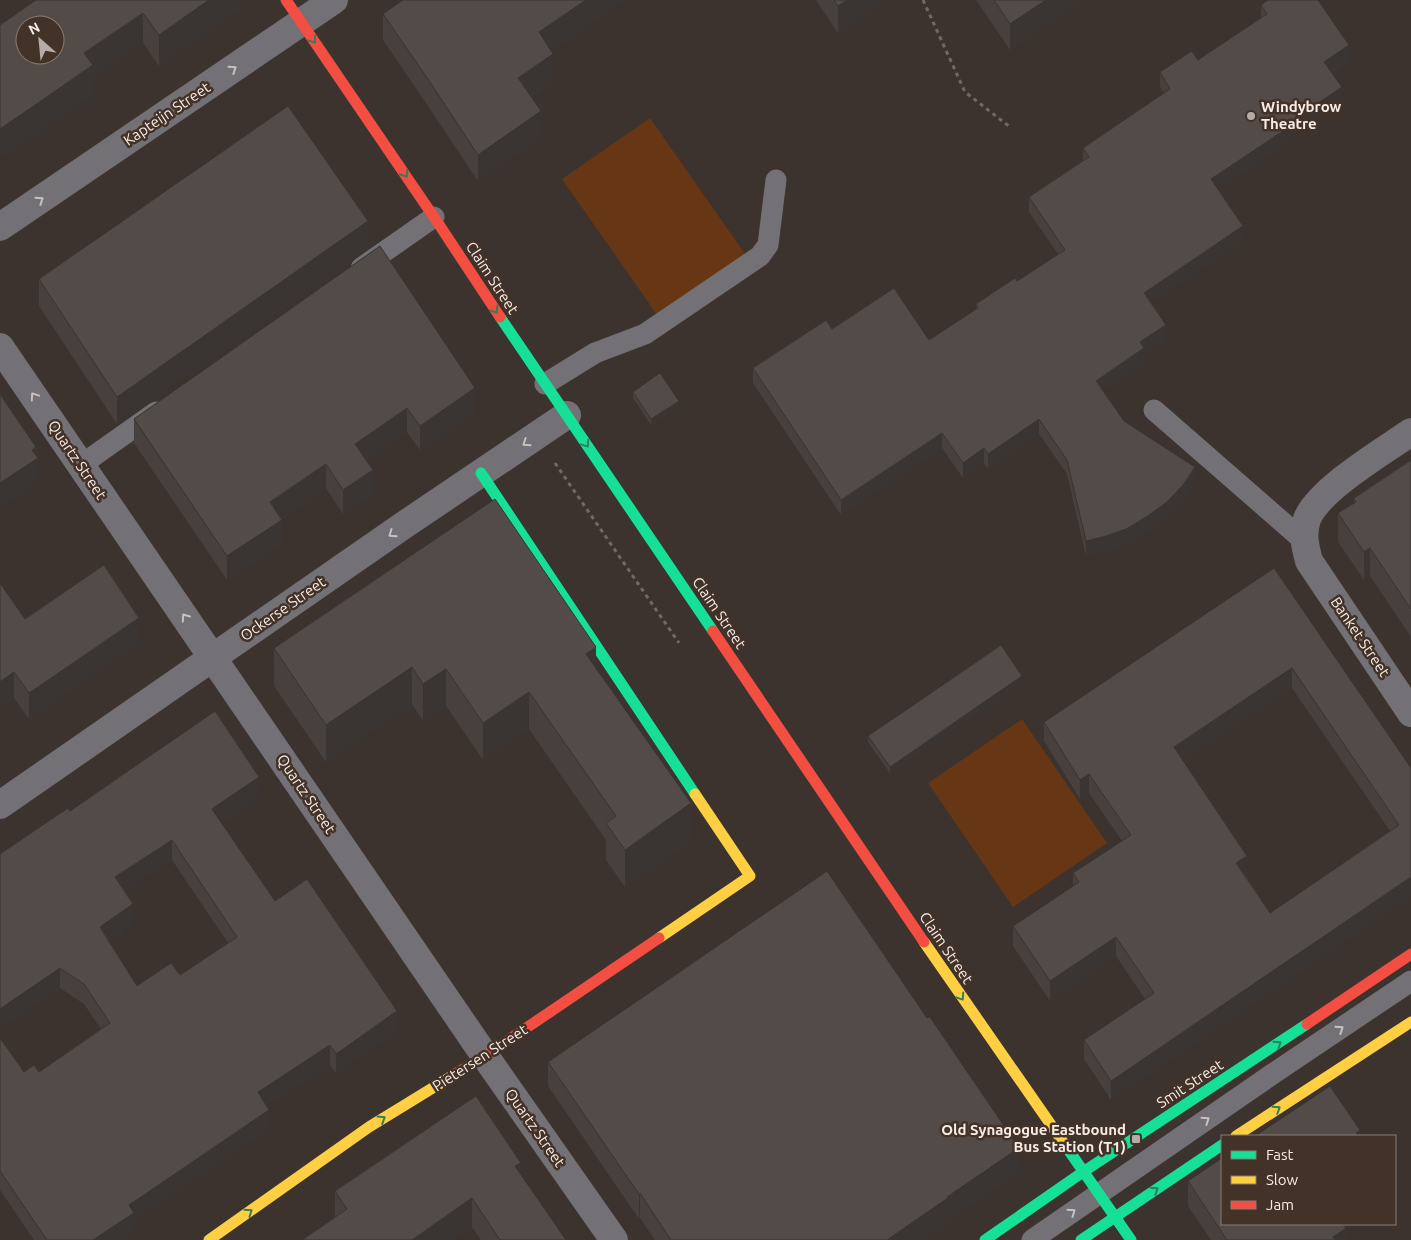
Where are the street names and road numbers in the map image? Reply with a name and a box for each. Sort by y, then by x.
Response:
street label: Kapteijn Street [120,78,213,149]
street label: Claim Street [463,238,522,317]
street label: Quartz Street [45,417,110,503]
street label: Ockerse Street [237,573,329,644]
street label: Claim Street [689,574,750,652]
street label: Banket Street [1327,594,1393,680]
street label: Quartz Street [274,751,339,837]
street label: Claim Street [916,909,977,987]
street label: Pietersen Street [429,1021,530,1095]
street label: Smit Street [1153,1056,1226,1111]
street label: Quartz Street [502,1085,569,1170]

